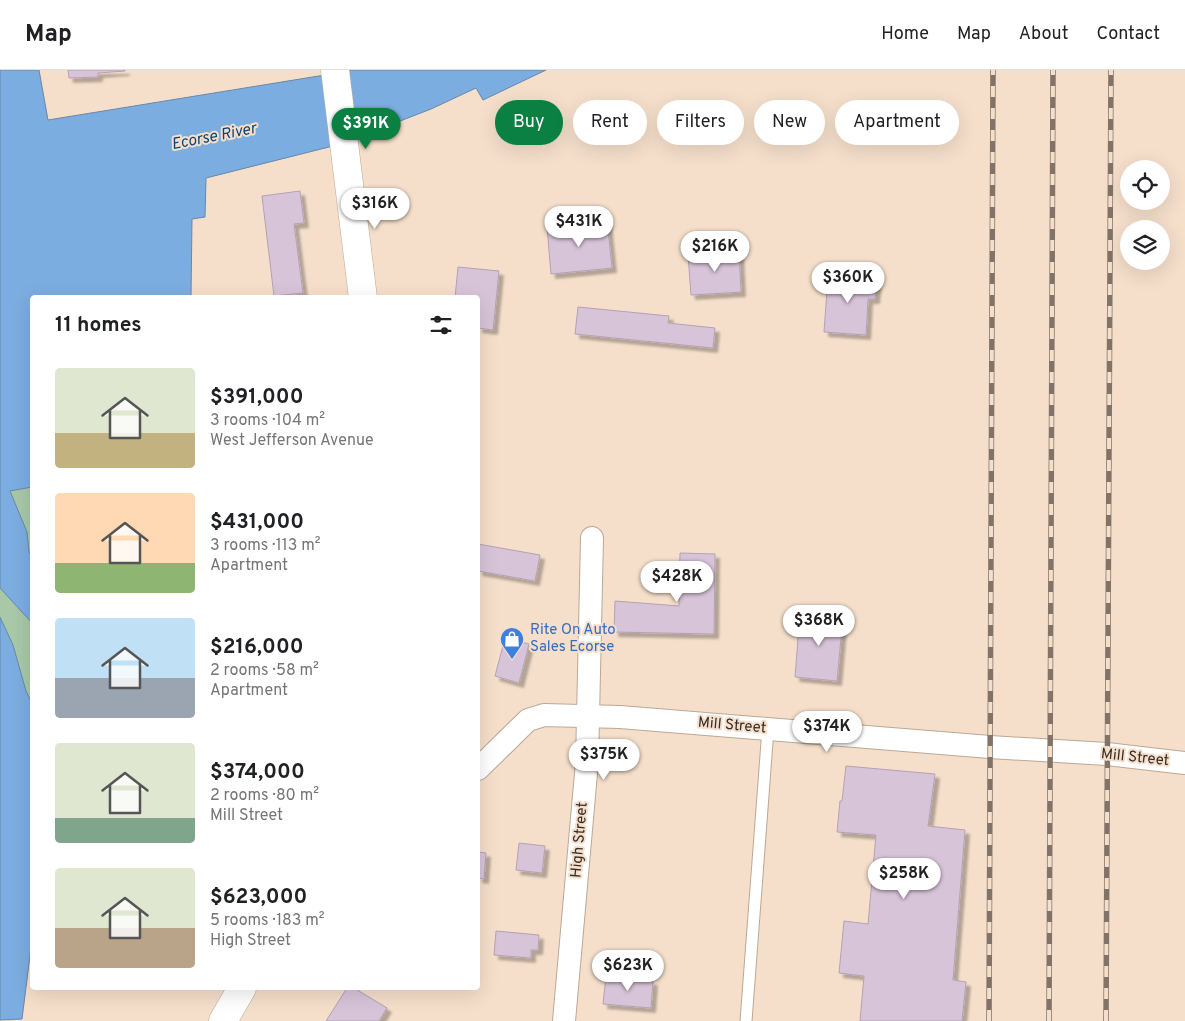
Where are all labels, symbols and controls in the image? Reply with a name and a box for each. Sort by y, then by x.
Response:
text: Map [25,20,72,50]
text: Home [881,23,929,46]
text: Map [957,23,991,46]
text: About [1019,23,1068,46]
text: Contact [1096,23,1160,46]
chip: Buy [495,100,563,145]
chip: Rent [573,100,647,145]
chip: Filters [657,100,744,145]
chip: New [754,100,825,145]
chip: Apartment [835,100,959,145]
pin: $391K [331,108,401,150]
text: $391K [343,114,389,134]
water label: Ecorse River [170,119,260,155]
map controls [1120,160,1170,270]
button: locate [1120,160,1170,210]
pin: $316K [340,188,410,230]
text: $316K [352,194,398,214]
pin: $431K [544,206,614,248]
text: $431K [555,212,603,232]
button: layers [1120,220,1170,270]
pin: $216K [680,230,750,273]
text: $216K [692,237,739,257]
pin: $360K [813,262,883,304]
text: $360K [823,268,873,288]
icon: filters [427,311,455,339]
text: 11 homes [55,312,142,339]
text: $391,000 [210,384,304,411]
icon: home [95,388,155,448]
text: 3 rooms · 104 m² [210,411,325,431]
text: West Jefferson Avenue [210,431,374,451]
text: $431,000 [210,509,304,536]
icon: home [95,513,155,573]
text: 3 rooms · 113 m² [210,536,321,556]
text: Apartment [210,556,288,576]
pin: $428K [642,560,712,603]
text: $428K [651,567,703,587]
pin: $368K [784,604,854,647]
text: $368K [794,611,844,631]
place label: Rite On Auto Sales Ecorse [530,621,616,657]
shop icon: Rite On Auto Sales Ecorse [499,626,525,660]
text: $216,000 [210,634,304,661]
icon: home [95,638,155,698]
text: 2 rooms · 58 m² [210,661,319,681]
text: Apartment [210,681,288,701]
pin: $374K [792,710,862,753]
street label: Mill Street [697,714,767,738]
text: $374K [803,717,851,737]
pin: $375K [569,738,639,781]
text: $375K [580,745,628,765]
street label: Mill Street [1100,745,1170,771]
text: $374,000 [210,759,305,786]
icon: home [95,763,155,823]
text: 2 rooms · 80 m² [210,786,319,806]
street label: High Street [567,801,593,879]
text: Mill Street [210,806,283,826]
pin: $258K [869,858,939,900]
text: $258K [879,864,929,884]
text: $623,000 [210,884,307,911]
icon: home [95,888,155,948]
text: 5 rooms · 183 m² [210,911,325,931]
text: High Street [210,931,291,951]
pin: $623K [593,950,663,992]
text: $623K [603,956,653,976]

